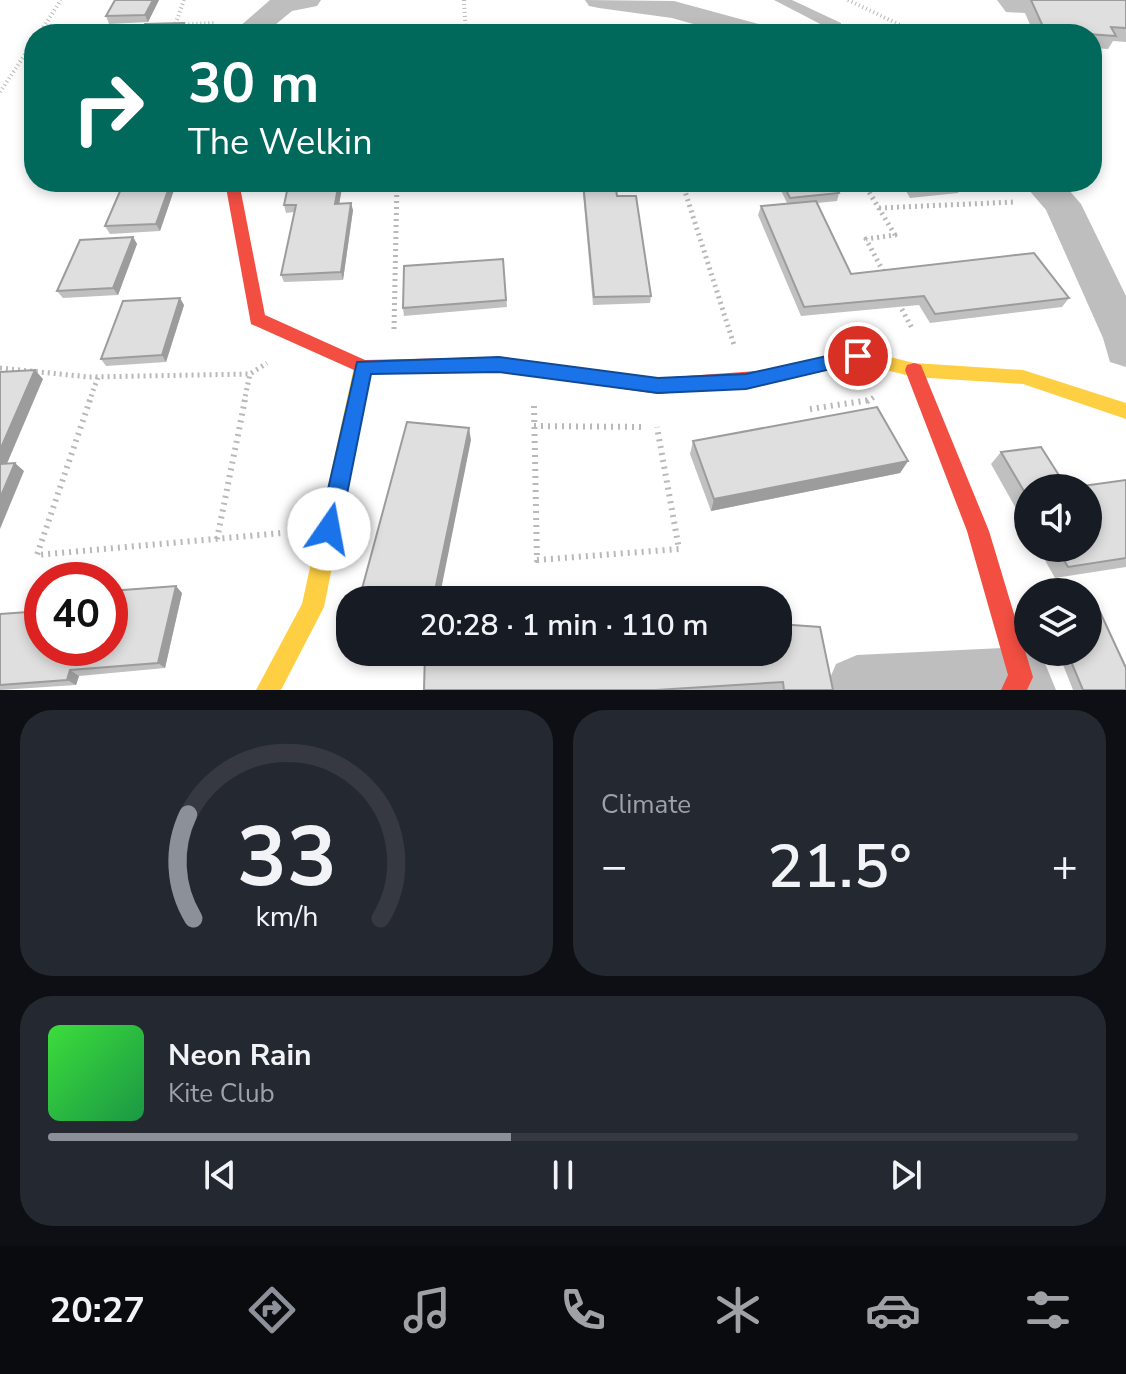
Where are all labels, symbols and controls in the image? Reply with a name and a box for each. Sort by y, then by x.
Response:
text: 30 m [188,45,319,122]
icon: right [56,56,160,160]
text: The Welkin [188,118,373,167]
pin [824,322,892,390]
icon: arrive [836,334,880,378]
map controls [1014,474,1102,666]
button: sound [1014,474,1102,562]
position arrow [287,487,371,571]
speed limit sign: 40 [24,562,128,666]
button: layers [1014,578,1102,666]
text: 20:28 · 1 min · 110 m [419,605,709,646]
text: Climate [601,787,691,822]
text: 33 [237,801,336,914]
text: 21.5° [767,826,912,908]
text: − [601,837,627,897]
text: + [1052,837,1078,897]
text: km/h [255,897,318,936]
text: Neon Rain [168,1035,312,1076]
text: Kite Club [168,1076,275,1111]
icon: previous [198,1153,242,1197]
icon: pause [541,1153,585,1197]
icon: next [884,1153,928,1197]
icon: directions [244,1282,300,1338]
icon: music [399,1282,455,1338]
icon: phone [555,1282,611,1338]
icon: climate [710,1282,766,1338]
icon: car [865,1282,921,1338]
icon: filters [1020,1282,1076,1338]
text: 20:27 [50,1286,145,1335]

